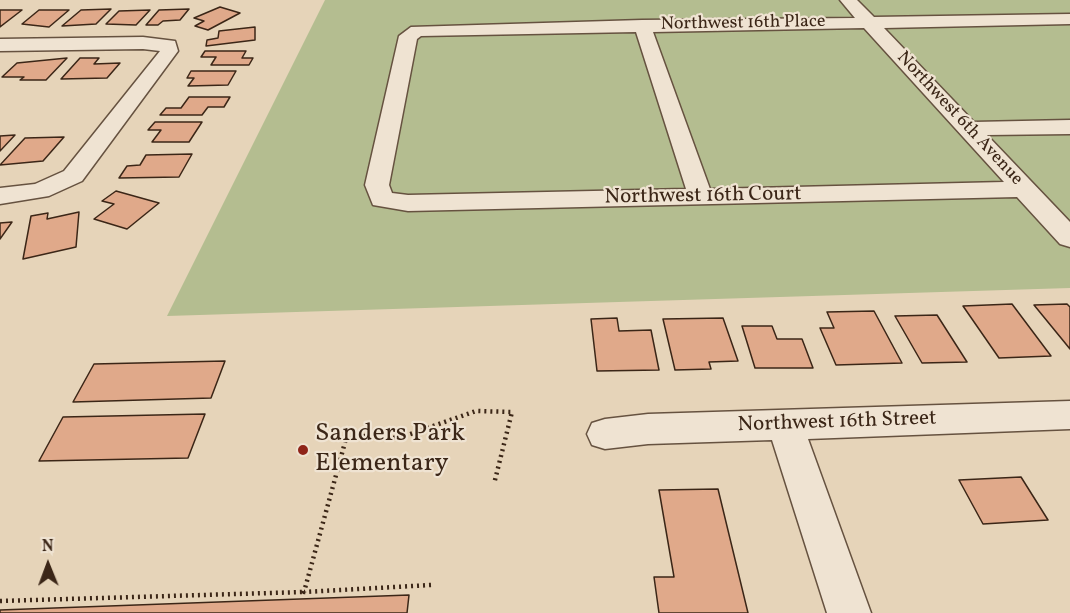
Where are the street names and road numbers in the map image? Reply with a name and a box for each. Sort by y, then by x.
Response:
street label: Northwest 16th Place [660,12,826,36]
street label: Northwest 6th Avenue [891,48,1027,190]
street label: Northwest 16th Court [604,183,802,211]
street label: Northwest 16th Street [737,407,937,439]

